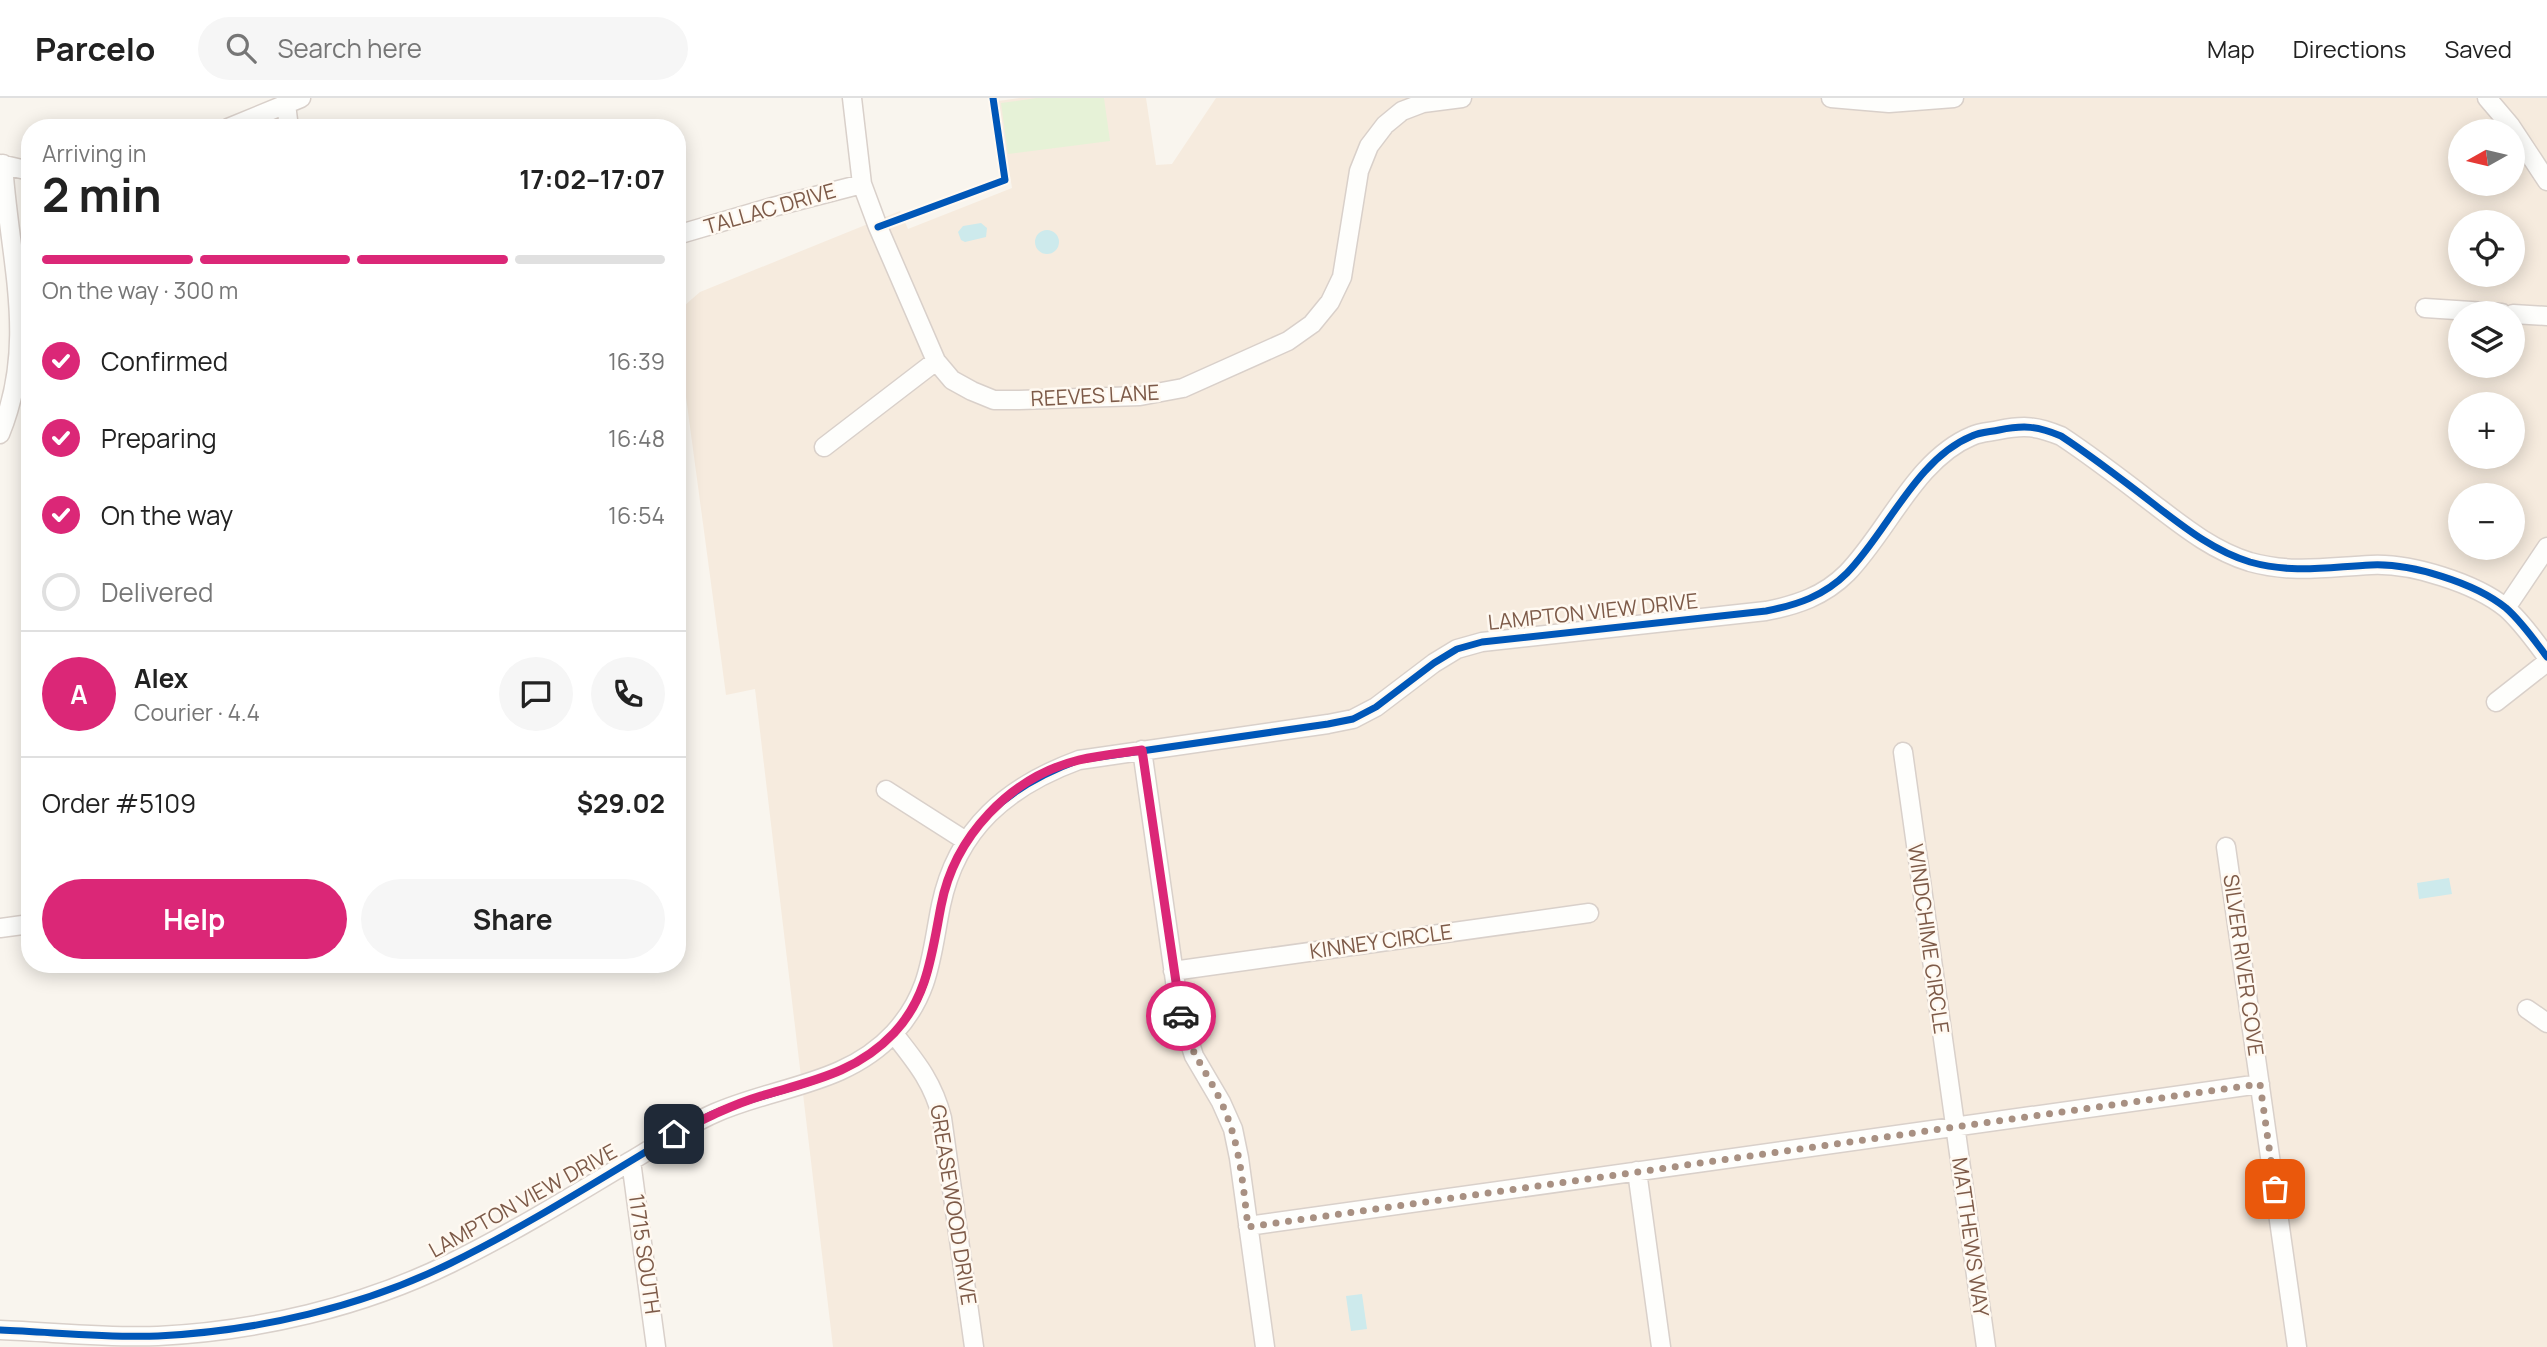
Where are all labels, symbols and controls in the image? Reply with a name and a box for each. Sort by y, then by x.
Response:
search box [198,17,688,80]
text: Parcelo [35,26,156,71]
icon: search [222,29,260,67]
text: Search here [278,30,422,66]
text: Map [2207,32,2255,65]
text: Directions [2293,32,2406,65]
text: Saved [2444,32,2512,65]
north arrow [2448,119,2525,196]
map controls [2448,119,2525,560]
text: Arriving in [42,137,147,169]
text: 17:02–17:07 [519,161,665,197]
text: 2 min [42,163,162,226]
street label: TALLAC DRIVE [701,176,839,240]
button: locate [2448,210,2525,287]
text: On the way · 300 m [42,274,238,306]
button: layers [2448,301,2525,378]
icon: check [42,342,80,380]
text: Confirmed [101,343,228,379]
text: 16:39 [608,345,665,377]
street label: REEVES LANE [1030,378,1160,412]
button: + [2448,392,2525,469]
icon: check [42,419,80,457]
text: Preparing [101,420,217,456]
text: 16:48 [608,422,665,454]
button: − [2448,483,2525,560]
icon: check [42,496,80,534]
text: On the way [101,497,233,533]
text: 16:54 [608,499,665,531]
text: Delivered [101,574,213,610]
street label: LAMPTON VIEW DRIVE [1487,586,1699,636]
button: chat [499,657,573,731]
button: phone [591,657,665,731]
text: Alex [134,660,188,696]
text: A [70,676,88,712]
text: Courier · 4.4 [134,696,260,728]
text: Order #5109 [42,785,196,821]
text: $29.02 [577,785,665,821]
street label: WINDCHIME CIRCLE [1902,842,1956,1036]
street label: SILVER RIVER COVE [2217,872,2271,1058]
button: Help [42,879,347,959]
button: Share [361,879,665,959]
street label: KINNEY CIRCLE [1308,917,1454,965]
courier [1146,981,1216,1051]
icon: car [1162,997,1200,1035]
street label: GREASEWOOD DRIVE [924,1103,984,1307]
pin [644,1104,704,1164]
icon: home [655,1115,693,1153]
street label: LAMPTON VIEW DRIVE [423,1137,622,1264]
street label: MATTHEWS WAY [1946,1155,1996,1319]
pin [2245,1159,2305,1219]
icon: bag [2256,1170,2294,1208]
street label: 11715 SOUTH [623,1192,667,1316]

